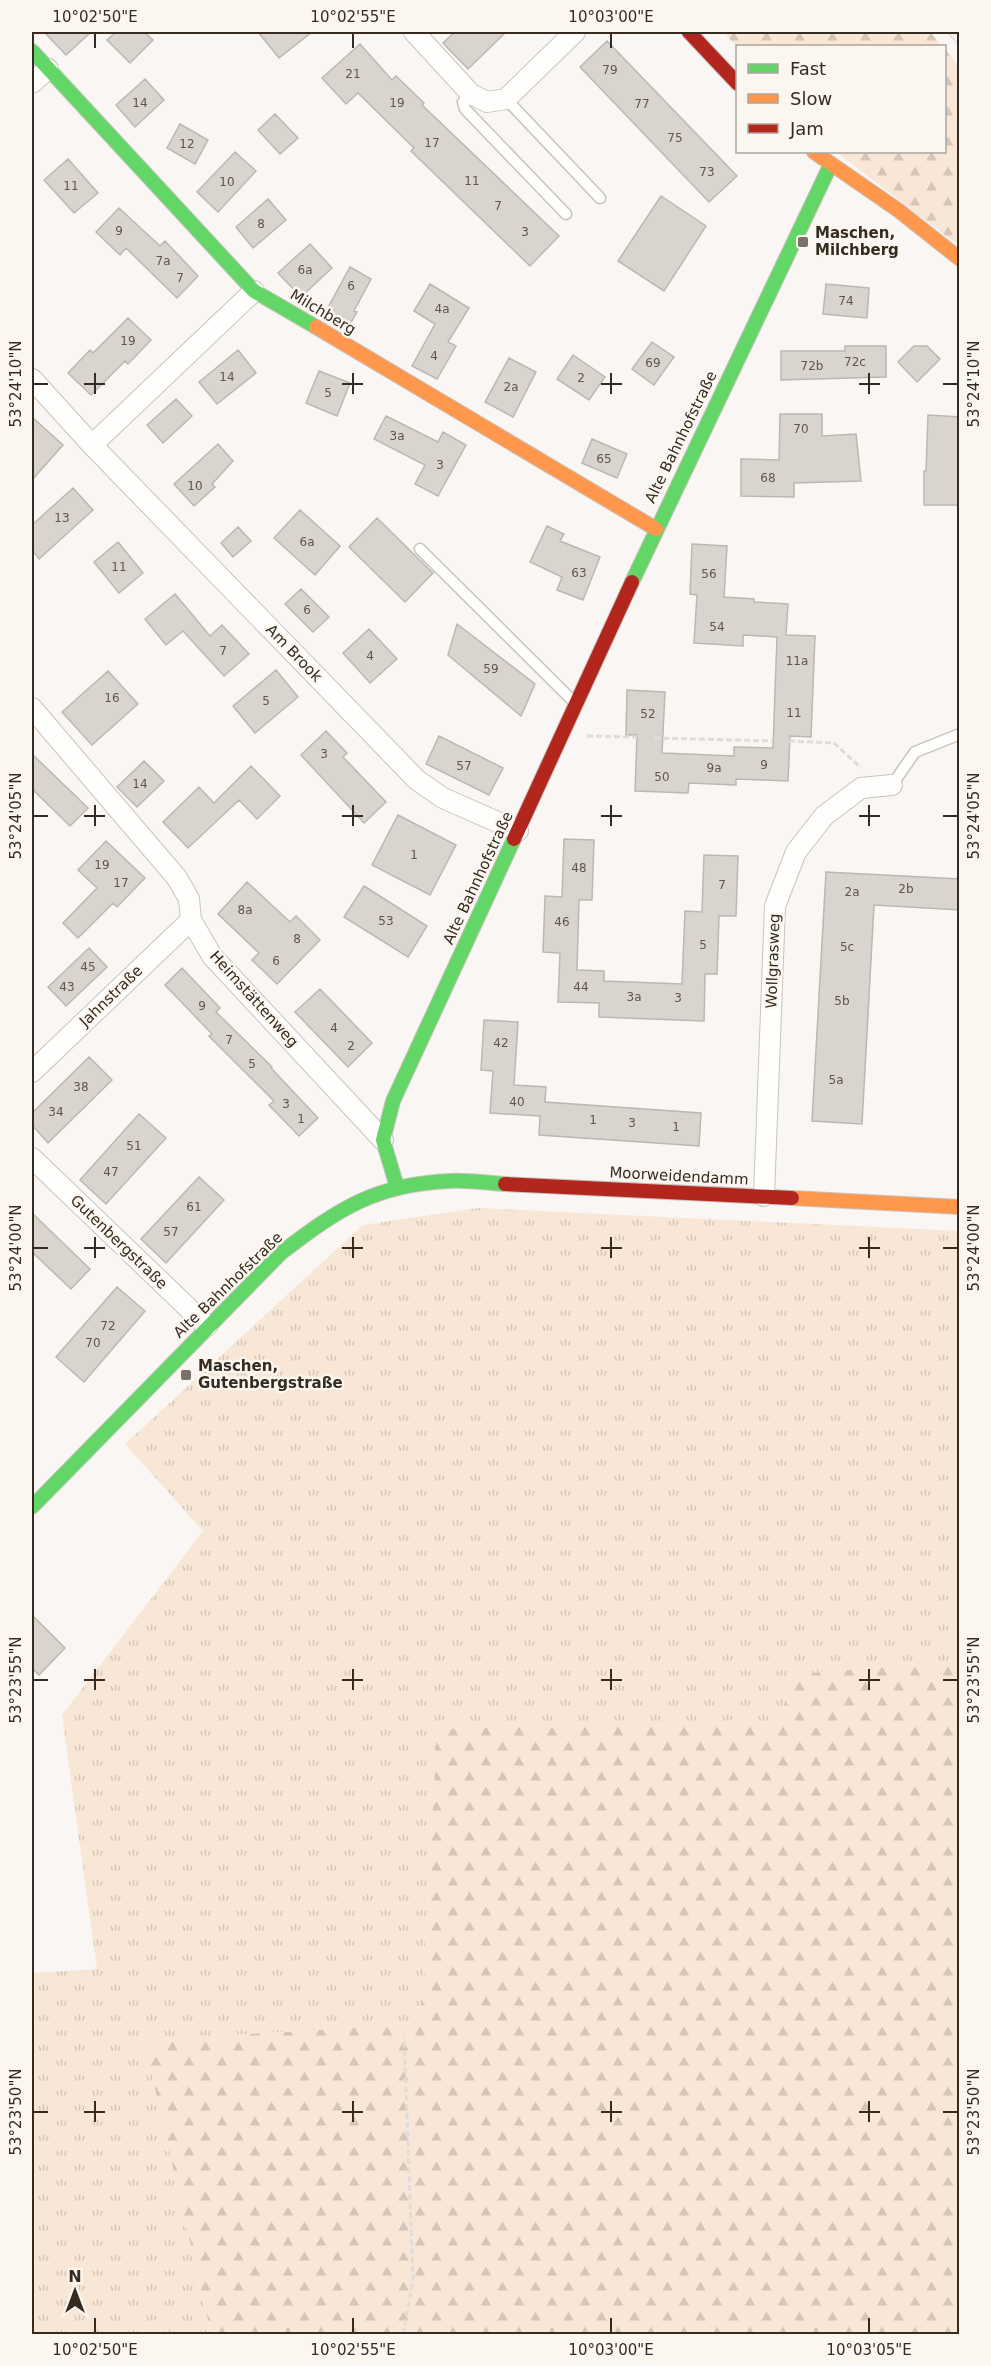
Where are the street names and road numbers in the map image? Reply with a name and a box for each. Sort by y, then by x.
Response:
street label: Milchberg [287,285,359,339]
street label: Alte Bahnhofstraße [641,368,721,506]
street label: Am Brook [262,621,326,686]
street label: Alte Bahnhofstraße [439,809,517,947]
street label: Wollgrasweg [762,913,784,1009]
street label: Heimstättenweg [206,947,302,1051]
street label: Jahnstraße [75,962,146,1031]
street label: Moorweidendamm [609,1163,749,1189]
street label: Gutenbergstraße [67,1191,171,1293]
street label: Alte Bahnhofstraße [170,1228,286,1342]

